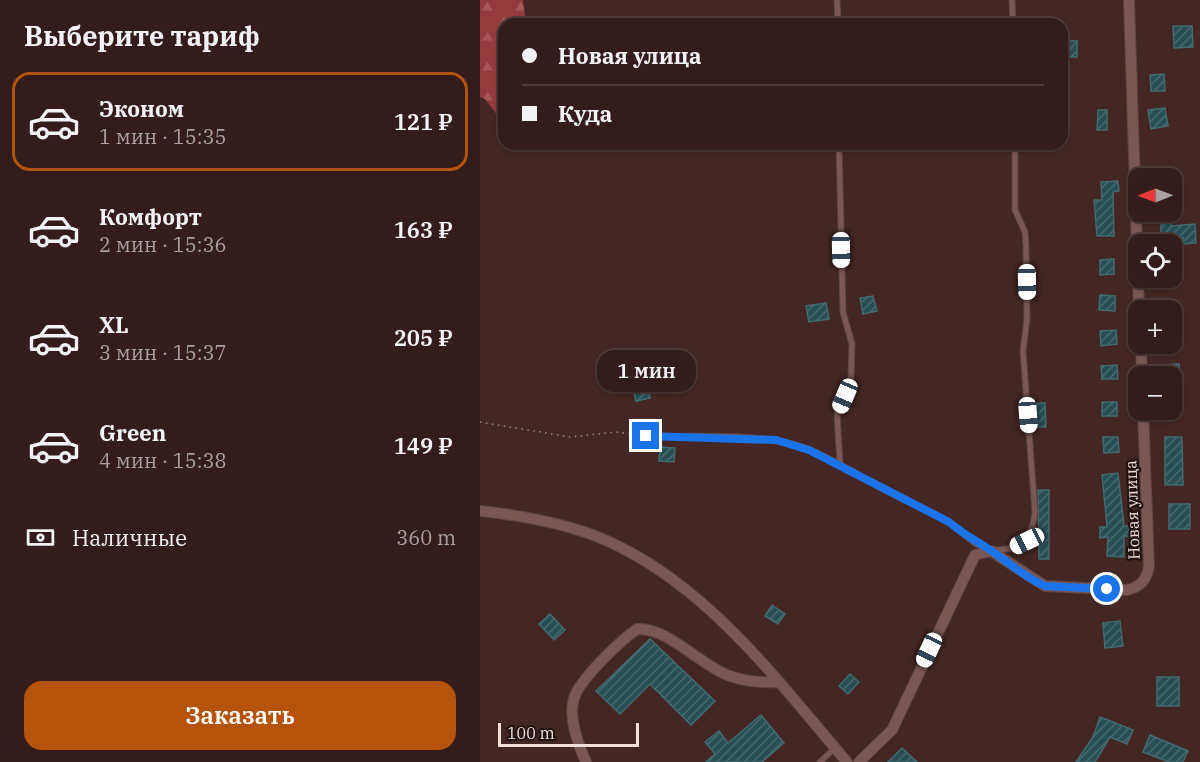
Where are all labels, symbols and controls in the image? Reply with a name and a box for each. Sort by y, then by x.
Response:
text: Выберите тариф [24,18,260,53]
text: Новая улица [558,41,701,70]
text: Эконом [99,94,184,123]
icon: car [27,95,81,149]
text: Куда [558,99,612,128]
text: 121 ₽ [394,107,453,136]
text: 1 мин · 15:35 [99,123,227,150]
north arrow [1128,168,1182,222]
map controls [1128,168,1182,420]
text: Комфорт [99,202,202,231]
icon: car [27,203,81,257]
text: 163 ₽ [394,215,453,244]
text: 2 мин · 15:36 [99,231,227,258]
car [832,232,850,268]
button: locate [1128,234,1182,288]
car [1018,264,1036,300]
button: + [1128,300,1182,354]
text: XL [99,310,129,339]
icon: car [27,311,81,365]
text: 205 ₽ [394,323,453,352]
text: 3 мин · 15:37 [99,339,227,366]
callout: 1 мин [596,349,696,391]
text: 1 мин [617,357,676,384]
button: − [1128,366,1182,420]
car [830,376,860,416]
car [1018,396,1038,434]
text: Green [99,418,166,447]
icon: car [27,419,81,473]
route end [632,422,659,449]
text: 149 ₽ [394,431,453,460]
text: 4 мин · 15:38 [99,447,227,474]
street label: Новая улица [1120,460,1144,560]
icon: cash [24,521,57,554]
text: Наличные [72,523,187,552]
text: 360 m [396,524,456,551]
car [1007,525,1047,557]
route start [1093,575,1120,602]
car [913,630,945,670]
button: Заказать [24,681,456,750]
scale bar [498,720,639,748]
text: 100 m [507,723,555,743]

